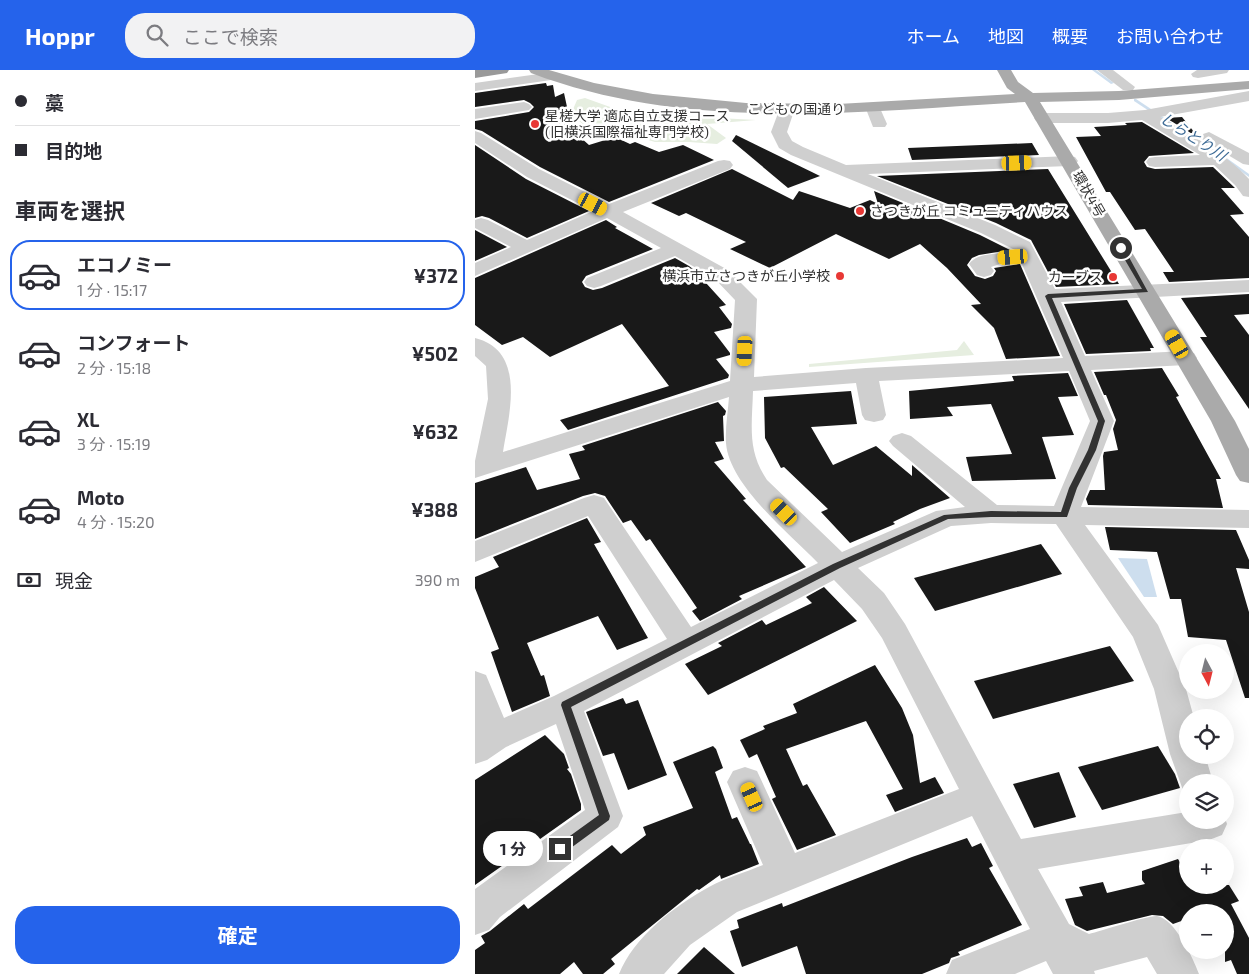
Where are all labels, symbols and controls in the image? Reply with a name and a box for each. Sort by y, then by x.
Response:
search box [125,13,475,58]
text: Hoppr [25,21,95,50]
icon: search [143,21,171,49]
text: ここで検索 [183,25,278,48]
text: ホーム [907,25,960,47]
text: 地図 [988,25,1024,47]
text: 概要 [1052,25,1088,47]
text: お問い合わせ [1116,25,1224,47]
text: 藁 [45,91,64,114]
street label: こどもの国通り [747,100,845,117]
place label: 星槎大学 適応自立支援コース (旧横浜国際福祉専門学校) [545,107,729,140]
water label: しらとり川 [1157,108,1232,165]
marker: 星槎大学 適応自立支援コース (旧横浜国際福祉専門学校) [529,118,541,130]
text: 目的地 [45,139,102,162]
car [1001,155,1032,171]
street label: 環状4号 [1069,168,1109,220]
car [576,191,609,217]
text: 車両を選択 [15,197,125,223]
place label: さつきが丘 コミュニティハウス [870,202,1068,219]
marker: さつきが丘 コミュニティハウス [854,205,866,217]
route start [1110,237,1132,259]
car [997,248,1028,266]
icon: car [17,253,62,298]
text: エコノミー [77,253,172,276]
text: ¥372 [414,264,458,287]
place label: 横浜市立さつきが丘小学校 [662,267,830,284]
place label: カーブス [1048,268,1103,285]
marker: 横浜市立さつきが丘小学校 [834,270,846,282]
marker: カーブス [1107,271,1119,283]
text: 1 分 · 15:17 [77,280,147,299]
car [1163,327,1190,361]
icon: car [17,331,62,376]
text: コンフォート [77,331,190,354]
car [736,336,753,366]
text: ¥502 [412,342,458,365]
text: 2 分 · 15:18 [77,358,151,377]
text: XL [77,408,99,431]
icon: car [17,409,62,454]
text: ¥632 [412,420,458,443]
text: 3 分 · 15:19 [77,434,151,453]
text: Moto [77,486,125,509]
icon: car [17,487,62,532]
car [768,496,799,528]
text: ¥388 [411,498,458,521]
text: 4 分 · 15:20 [77,512,155,531]
icon: cash [15,566,43,594]
text: 現金 [55,569,93,592]
text: 390 m [415,570,460,589]
north arrow [1179,644,1234,699]
map controls [1179,644,1234,959]
button: locate [1179,709,1234,764]
button: layers [1179,774,1234,829]
car [739,780,764,814]
callout: 1 分 [483,832,543,866]
route end [549,838,571,860]
text: 1 分 [500,839,526,858]
button: + [1179,839,1234,894]
button: − [1179,904,1234,959]
button: 確定 [15,906,460,964]

